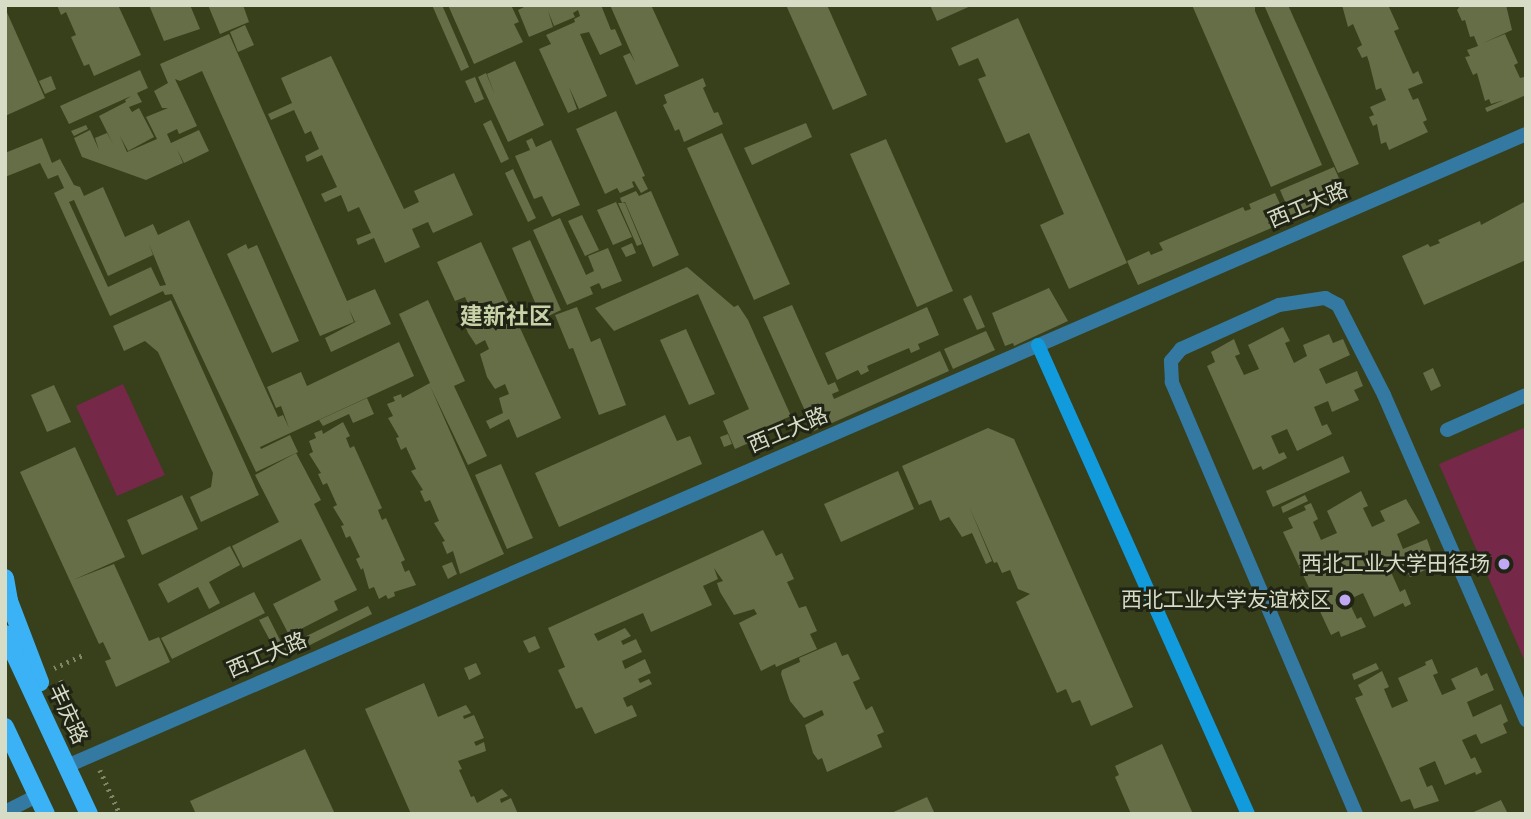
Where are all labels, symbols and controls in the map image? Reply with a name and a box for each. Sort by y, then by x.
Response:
street label: 西工大路 [1264,177,1352,233]
district label: 建新社区 [460,302,552,330]
street label: 西工大路 [744,402,832,458]
place label: 西北工业大学田径场 [1301,551,1490,577]
marker: 西北工业大学田径场 [1496,556,1512,572]
place label: 西北工业大学友谊校区 [1121,587,1331,613]
marker: 西北工业大学友谊校区 [1337,592,1353,608]
street label: 西工大路 [223,627,311,683]
street label: 丰庆路 [43,680,93,748]

